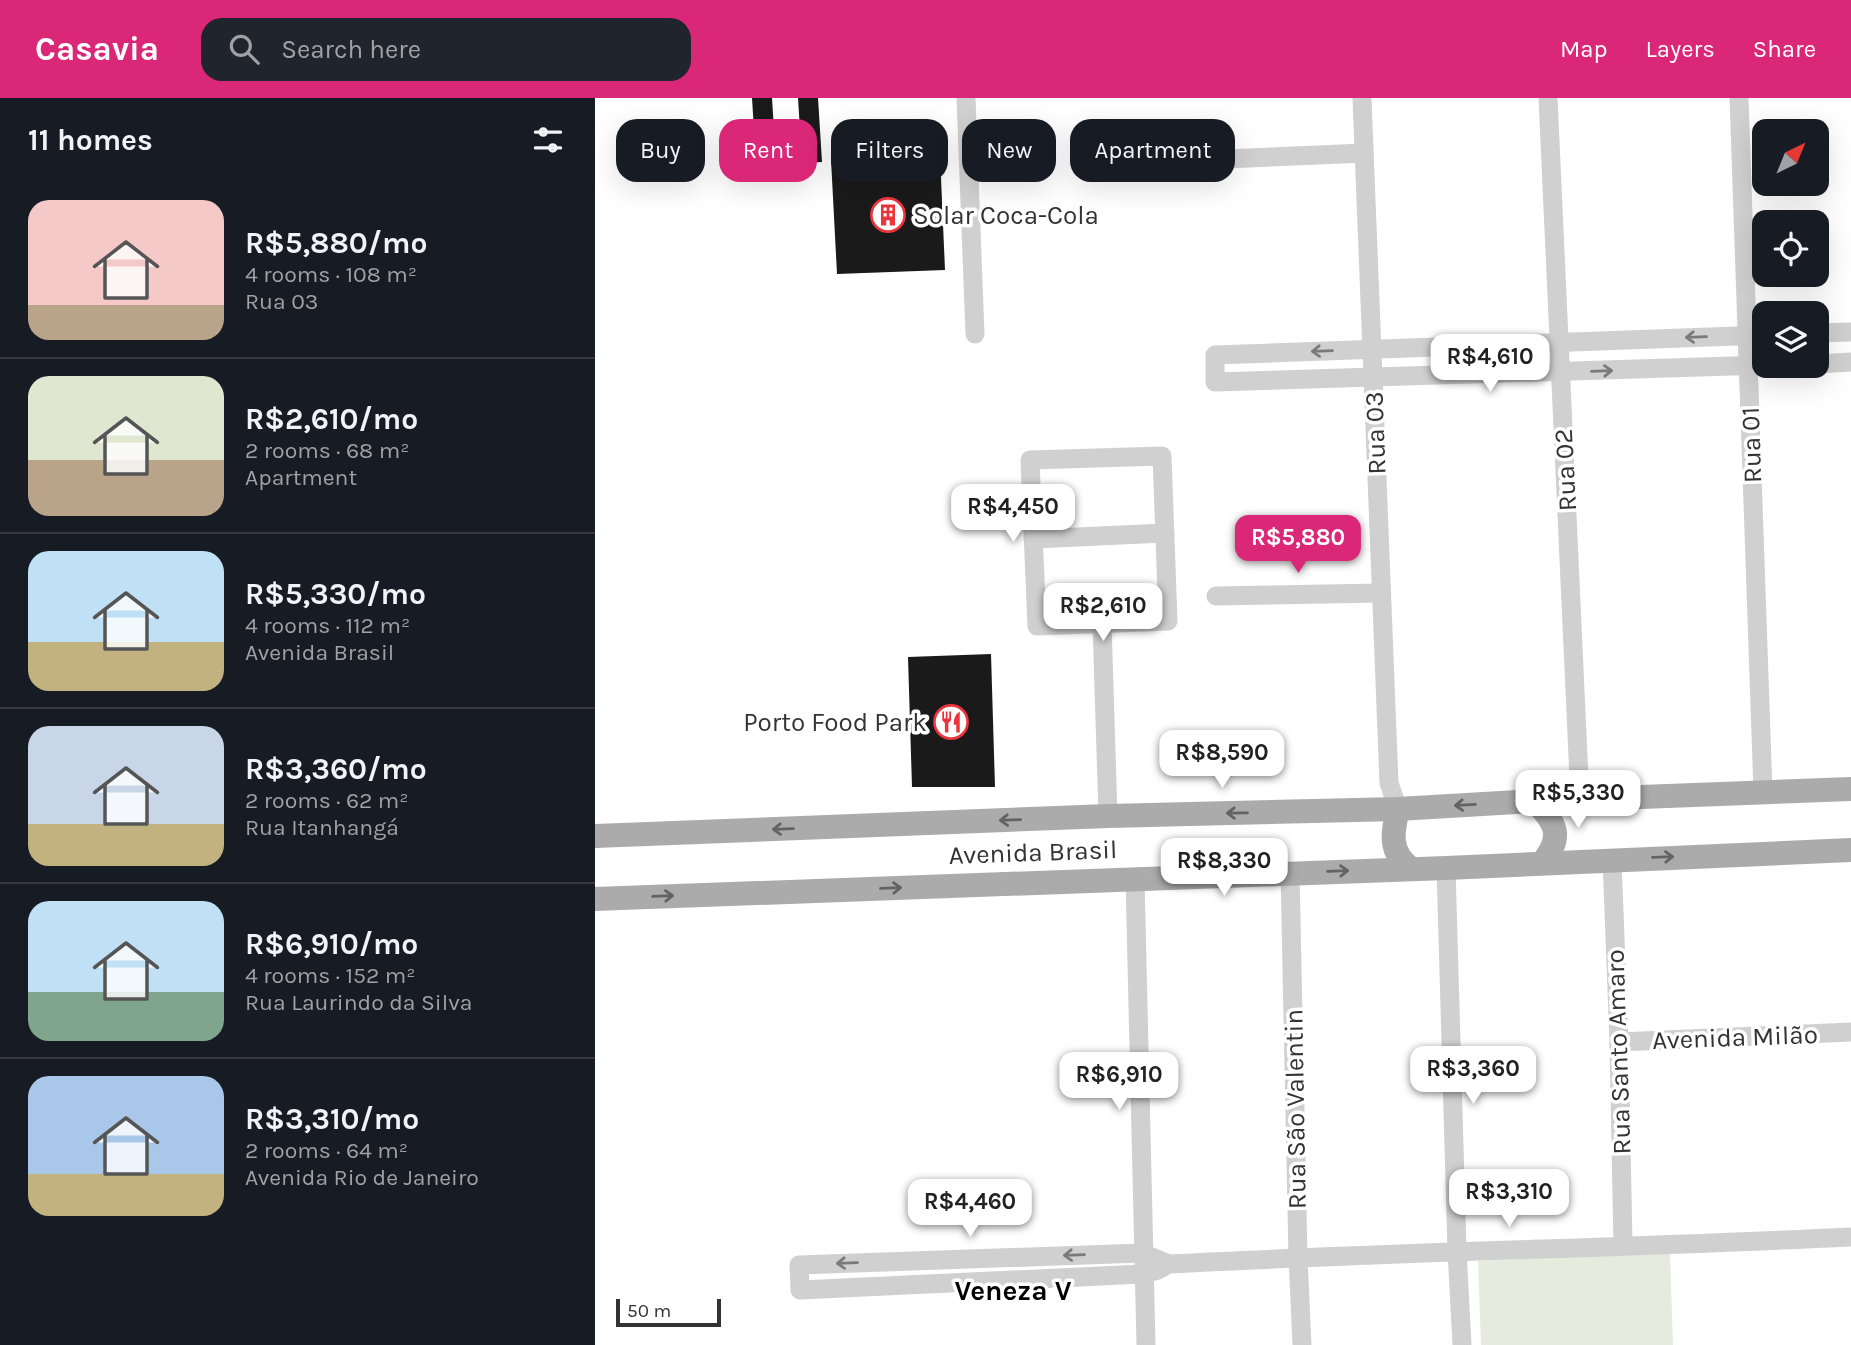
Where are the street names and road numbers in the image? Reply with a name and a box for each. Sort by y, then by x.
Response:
street label: Rua 03 [1359,391,1392,475]
street label: Rua 01 [1735,406,1768,484]
street label: Rua 02 [1548,428,1583,512]
street label: Avenida Brasil [948,834,1118,871]
street label: Rua Santo Amaro [1599,949,1638,1155]
street label: Rua São Valentin [1278,1009,1313,1209]
street label: Avenida Milão [1652,1019,1818,1056]

